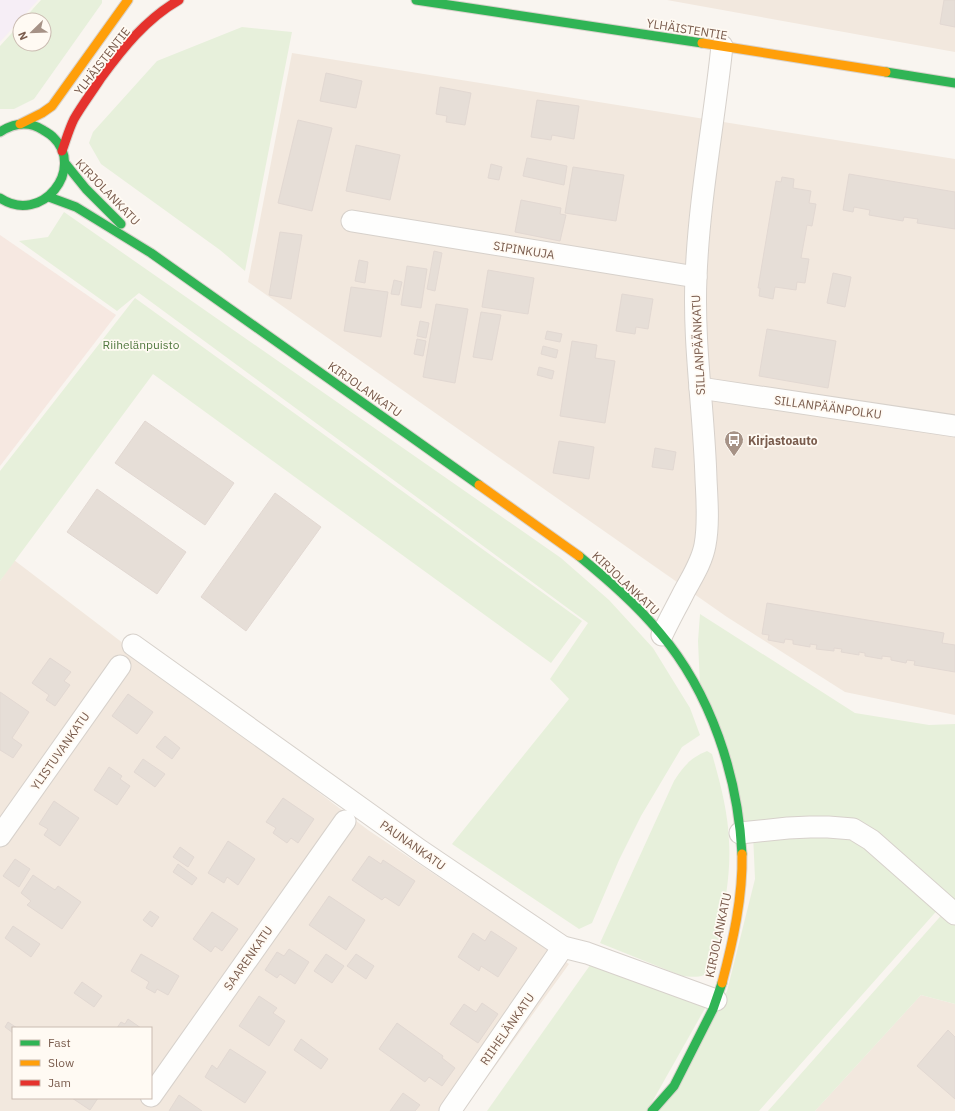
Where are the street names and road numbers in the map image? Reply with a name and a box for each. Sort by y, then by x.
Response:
street label: YLHÄISTENTIE [645,15,729,43]
street label: YLHÄISTENTIE [71,24,133,98]
street label: KIRJOLANKATU [73,156,143,228]
street label: SIPINKUJA [492,238,556,262]
street label: SILLANPÄÄNKATU [688,294,708,396]
street label: KIRJOLANKATU [325,358,405,420]
street label: SILLANPÄÄNPOLKU [773,392,883,422]
street label: KIRJOLANKATU [589,548,663,618]
street label: YLISTUVANKATU [27,709,93,793]
street label: PAUNANKATU [377,817,449,873]
street label: KIRJOLANKATU [702,891,734,979]
street label: SAARENKATU [220,923,276,993]
street label: RIIHELÄNKATU [477,990,537,1068]

